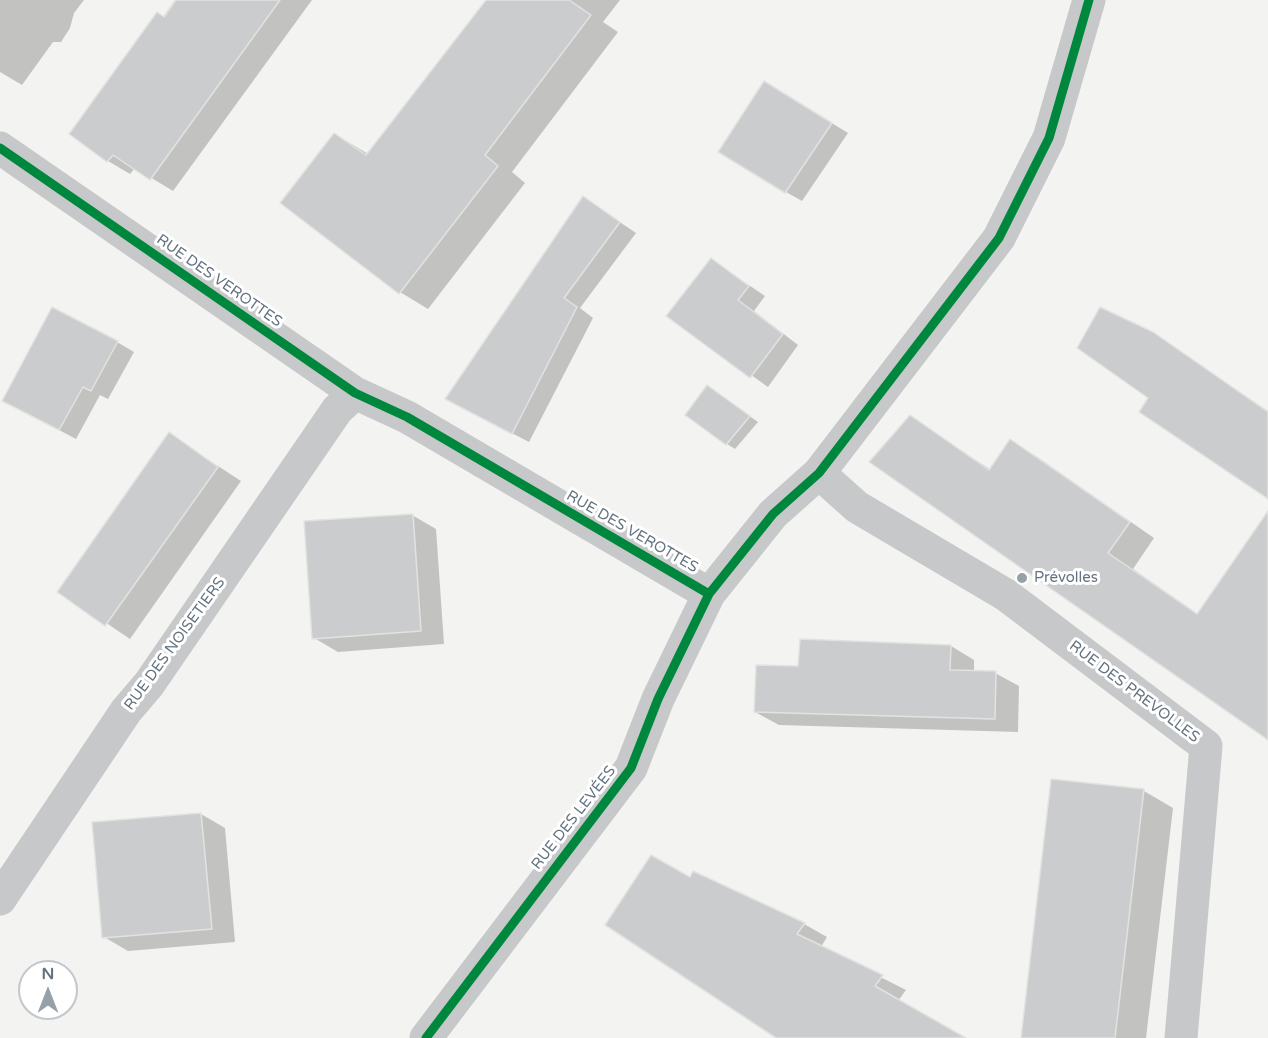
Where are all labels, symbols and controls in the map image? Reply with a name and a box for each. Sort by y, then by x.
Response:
street label: RUE DES VEROTTES [153,231,285,331]
street label: RUE DES VEROTTES [563,487,701,577]
place label: Prévolles [1034,569,1098,587]
marker: Prévolles [1015,571,1029,585]
street label: RUE DES NOISETIERS [121,574,229,714]
street label: RUE DES PREVOLLES [1065,637,1203,747]
street label: RUE DES LEVÉES [528,763,620,873]
north arrow [18,960,78,1020]
text: N [42,964,54,984]

